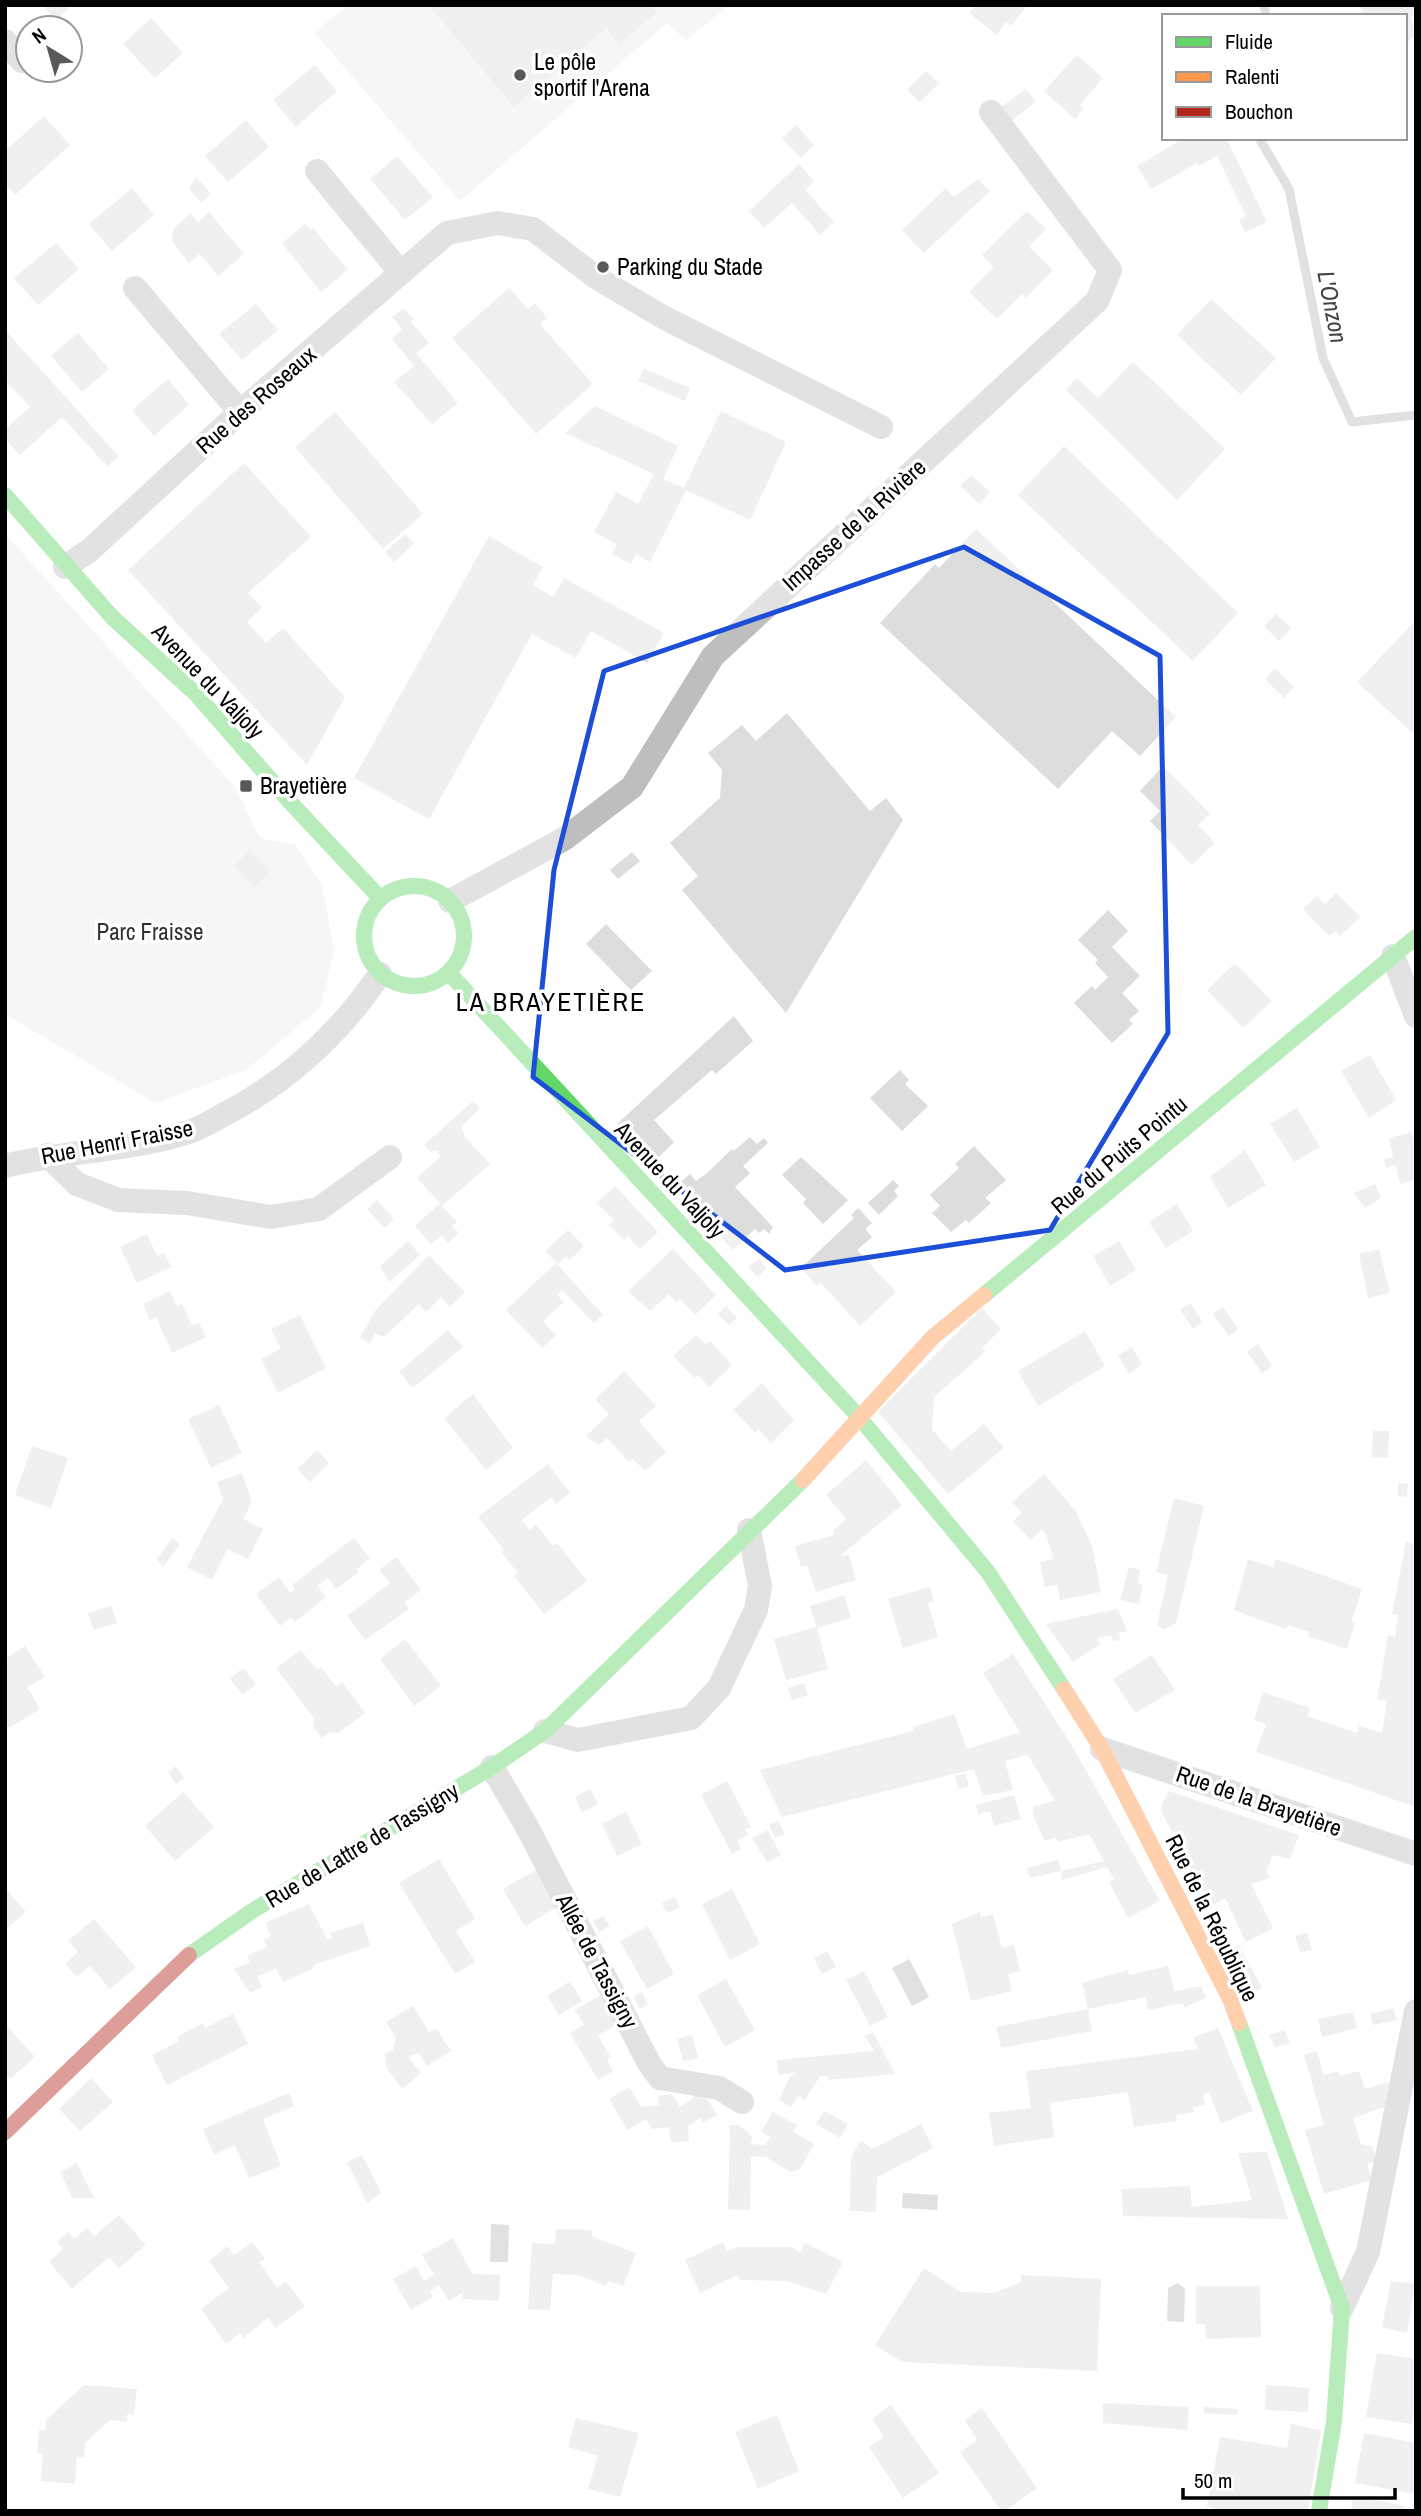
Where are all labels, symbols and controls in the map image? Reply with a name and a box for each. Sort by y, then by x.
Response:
north arrow [14,14,84,84]
legend [1162,14,1407,140]
text: N [26,22,51,49]
text: Fluide [1225,27,1273,56]
place label: Le pôle sportif l'Arena [534,46,650,103]
text: Ralenti [1225,62,1280,91]
marker: Le pôle sportif l'Arena [512,67,528,83]
text: Bouchon [1225,97,1293,126]
place label: Parking du Stade [617,251,763,282]
marker: Parking du Stade [595,259,611,275]
water label: L'Onzon [1310,268,1356,346]
street label: Rue des Roseaux [189,338,323,460]
street label: Impasse de la Rivière [775,452,932,598]
street label: Avenue du Valjoly [145,615,272,746]
place label: Brayetière [260,770,347,801]
marker: Brayetière [238,778,254,794]
park label: Parc Fraisse [97,916,203,947]
district label: LA BRAYETIÈRE [456,984,646,1019]
street label: Rue du Puits Pointu [1044,1088,1193,1221]
street label: Rue Henri Fraisse [38,1112,195,1171]
street label: Avenue du Valjoly [607,1114,733,1245]
street label: Rue de la Brayetière [1172,1758,1346,1843]
street label: Rue de Lattre de Tassigny [259,1774,465,1915]
street label: Rue de la République [1159,1829,1266,2007]
street label: Allée de Tassigny [549,1887,646,2034]
scale bar [1183,2456,1395,2500]
text: 50 m [1194,2466,1232,2495]

